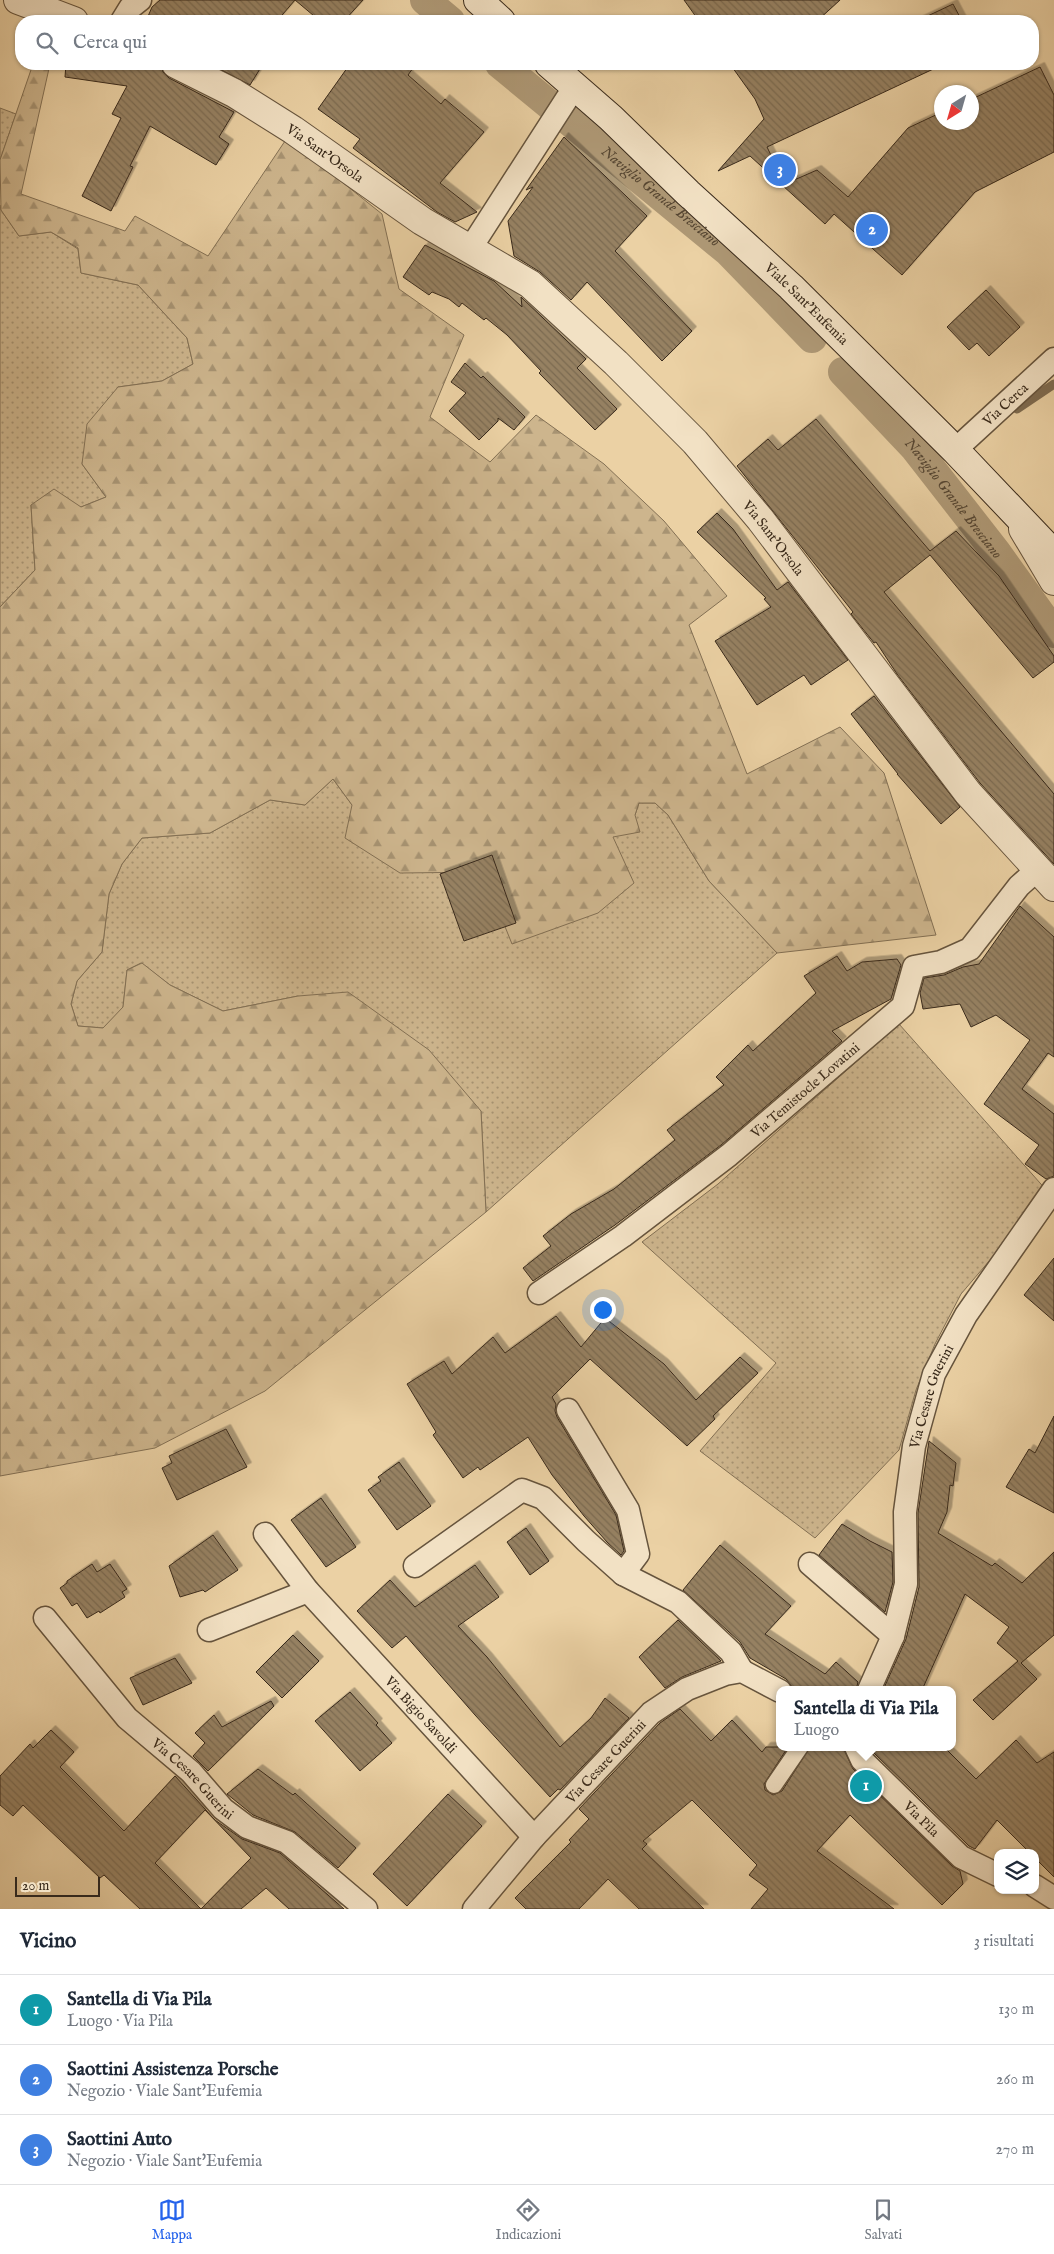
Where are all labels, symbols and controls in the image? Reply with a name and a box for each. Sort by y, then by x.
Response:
search box [15,15,1039,70]
icon: search [33,29,61,57]
text: Cerca qui [73,31,147,55]
north arrow [934,85,979,130]
street label: Via Sant'Orsola [282,120,368,188]
water label: Naviglio Grande Bresciano [597,142,724,251]
pin: 3 [764,151,796,189]
pin: 2 [856,211,888,249]
street label: Viale Sant'Eufemia [760,259,853,350]
street label: Via Cerca [978,379,1033,431]
water label: Naviglio Grande Bresciano [900,434,1007,562]
street label: Via Sant'Orsola [738,496,808,580]
street label: Via Temistocle Lovatini [747,1039,864,1143]
your location [590,1297,616,1323]
street label: Via Cesare Guerini [906,1341,958,1451]
street label: Via Bigio Savoldi [380,1672,461,1758]
popup [776,1686,956,1751]
text: Santella di Via Pila [794,1697,938,1721]
street label: Via Cesare Guerini [562,1716,650,1808]
text: Luogo [794,1721,839,1741]
street label: Via Cesare Guerini [147,1734,237,1824]
pin: 1 [850,1767,882,1805]
street label: Via Pila [898,1797,944,1842]
map controls [994,1849,1039,1894]
button: layers [994,1849,1039,1894]
scale bar [15,1874,100,1897]
text: 20 m [22,1877,49,1895]
text: Vicino [20,1928,76,1955]
text: 3 risultati [974,1932,1034,1952]
text: Santella di Via Pila [67,1988,212,2012]
text: 1 [33,2000,39,2020]
text: 130 m [998,2000,1034,2020]
text: Luogo · Via Pila [67,2012,173,2032]
text: Saottini Assistenza Porsche [67,2058,279,2082]
text: 2 [32,2070,40,2090]
text: 260 m [996,2070,1034,2090]
text: Negozio · Viale Sant'Eufemia [67,2082,262,2102]
text: Saottini Auto [67,2128,172,2152]
text: 3 [33,2140,39,2160]
text: 270 m [995,2140,1034,2160]
text: Negozio · Viale Sant'Eufemia [67,2152,262,2172]
tab: Mappa [152,2196,192,2244]
tab: Indicazioni [496,2196,561,2244]
tab: Salvati [865,2196,902,2244]

